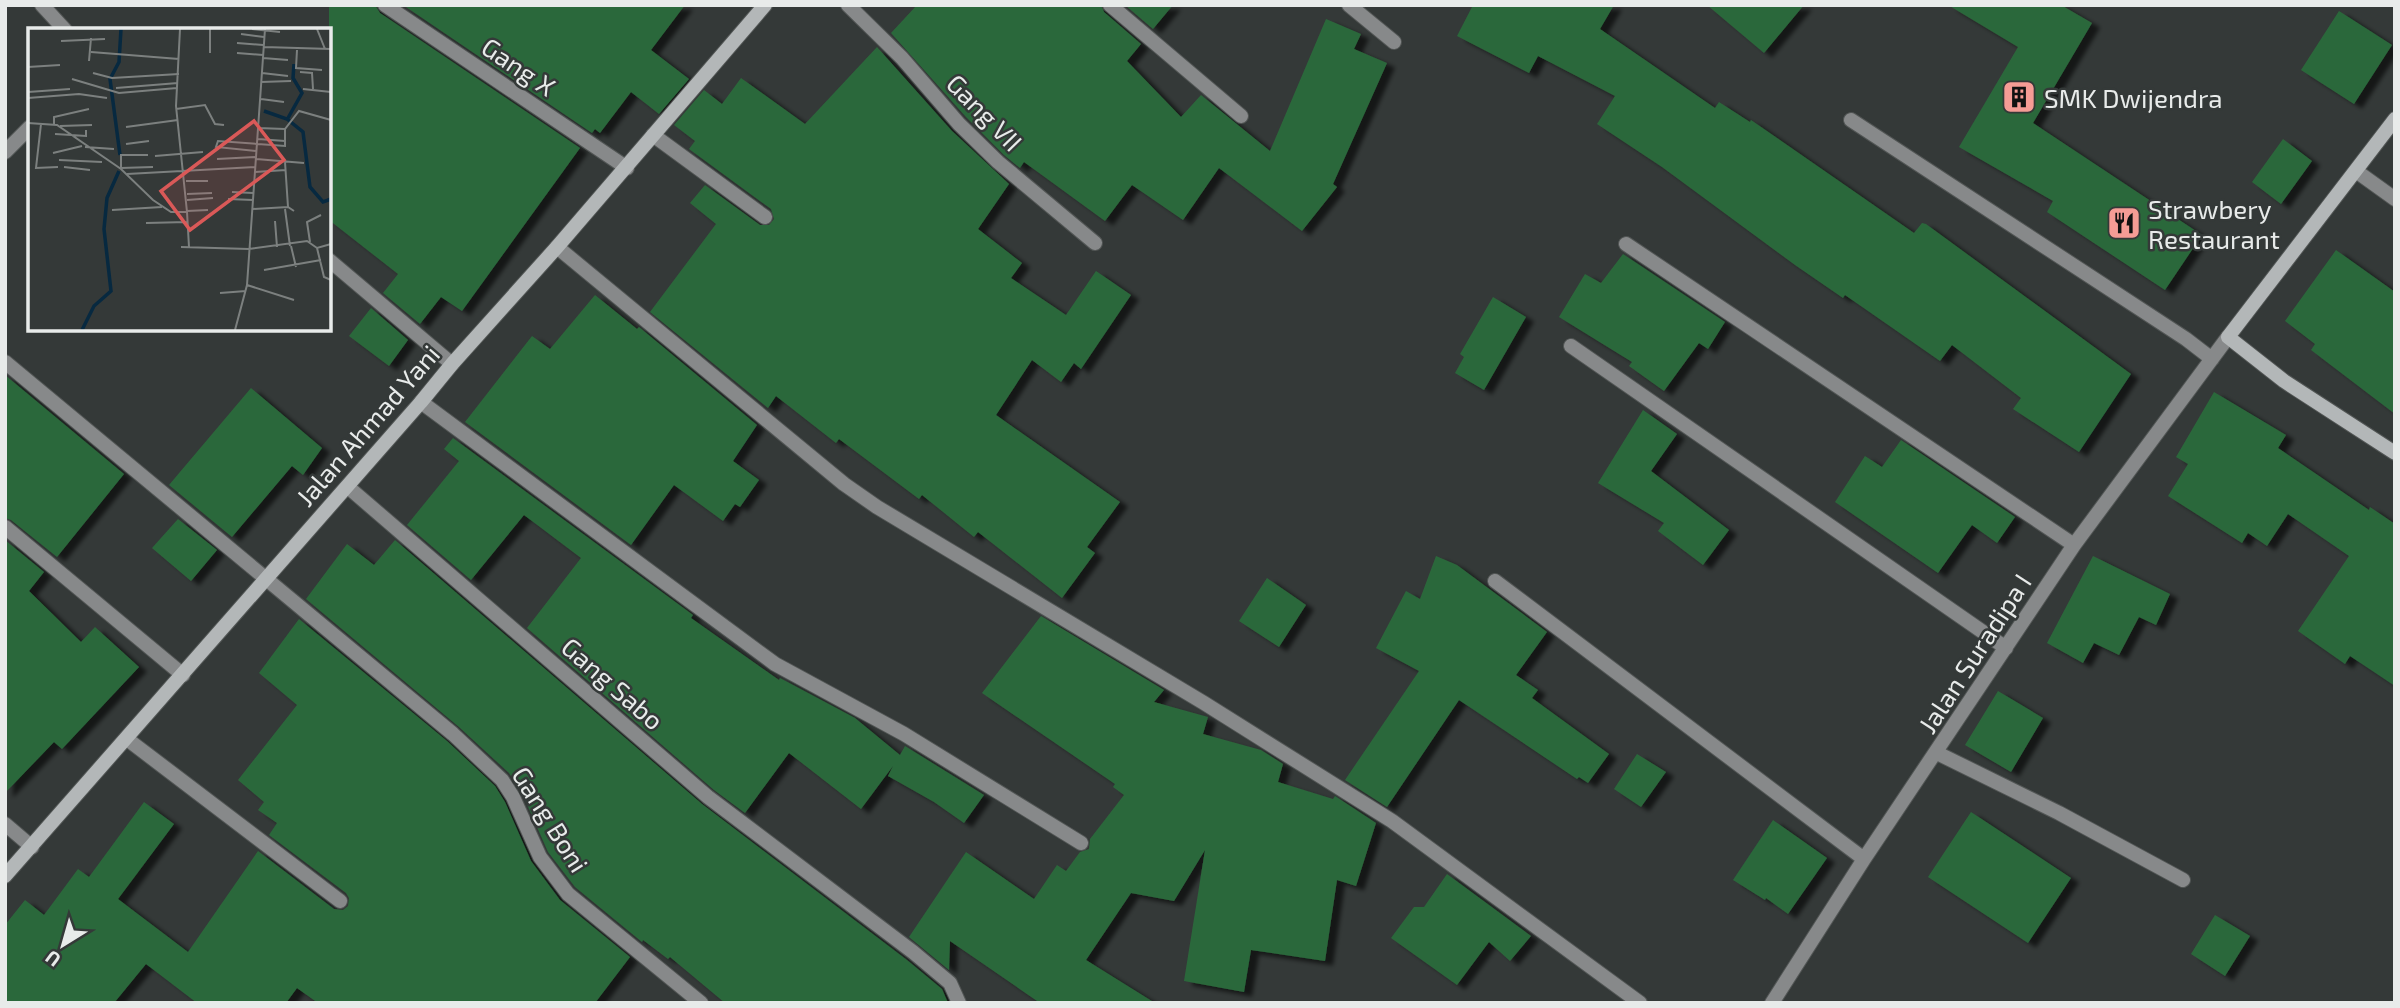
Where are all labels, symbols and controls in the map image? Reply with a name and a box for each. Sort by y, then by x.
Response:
inset map [28,28,331,331]
street label: Gang X [476,30,562,102]
street label: Gang VII [941,67,1029,157]
building icon: SMK Dwijendra [2000,78,2038,116]
place label: SMK Dwijendra [2044,82,2223,113]
place label: Strawbery Restaurant [2148,193,2280,254]
restaurant icon: Strawbery Restaurant [2105,204,2143,242]
street label: Jalan Ahmad Yani [289,338,445,512]
street label: Jalan Suradipa I [1911,568,2037,738]
street label: Gang Sabo [556,630,670,736]
street label: Gang Boni [506,761,596,877]
north arrow [28,910,98,980]
text: U [40,946,65,972]

